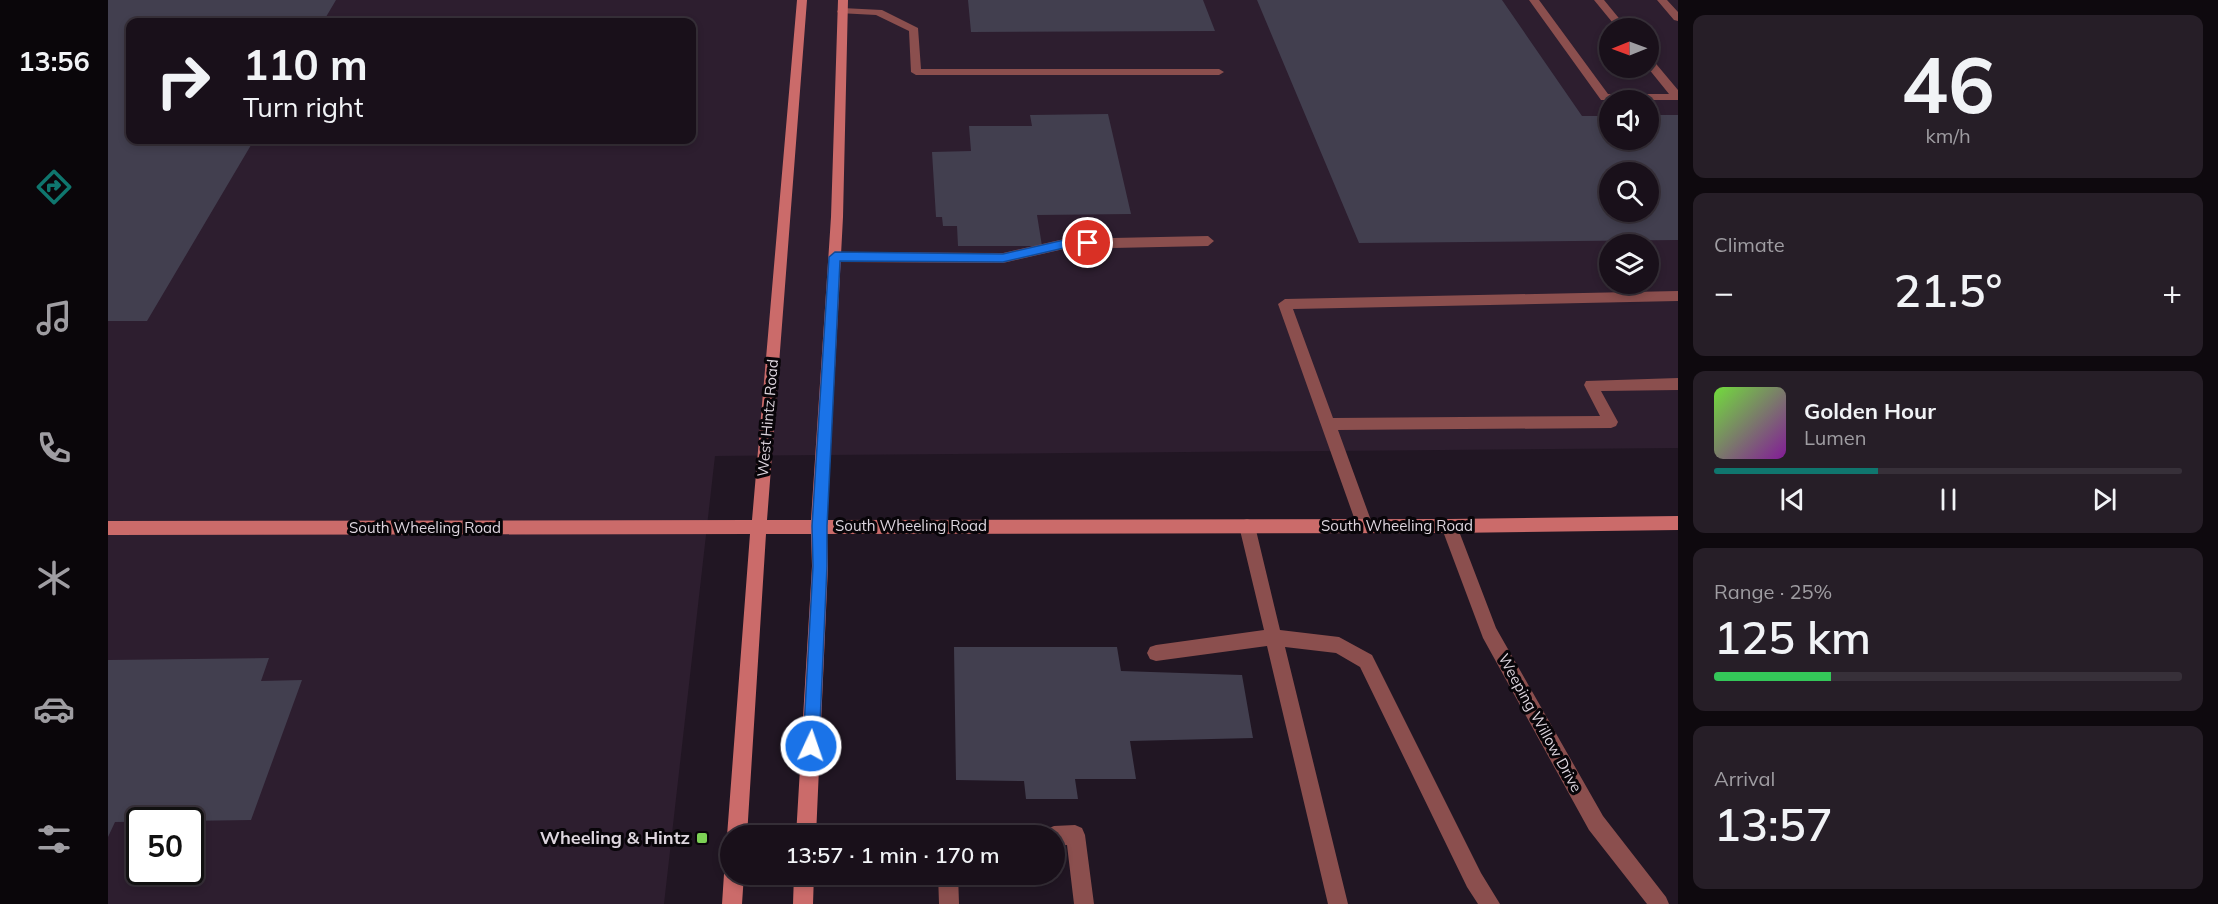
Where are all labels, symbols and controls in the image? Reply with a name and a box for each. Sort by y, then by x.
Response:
north arrow [1599,18,1659,78]
map controls [1599,18,1659,294]
text: 46 [1901,35,1995,133]
text: 110 m [243,38,368,91]
icon: right [144,42,222,120]
text: 13:56 [18,44,90,78]
text: Turn right [243,90,363,124]
button: sound [1599,90,1659,150]
text: km/h [1925,123,1971,148]
button: search [1599,162,1659,222]
icon: directions [33,166,75,208]
pin [1062,217,1113,268]
icon: arrive [1071,226,1104,259]
text: Climate [1714,232,1785,257]
button: layers [1599,234,1659,294]
text: 21.5° [1894,262,2002,318]
text: − [1714,271,1734,312]
text: + [2162,271,2182,312]
icon: music [33,297,75,339]
street label: West Hintz Road [753,358,782,478]
text: Golden Hour [1804,397,1936,425]
text: Lumen [1804,425,1866,450]
icon: phone [33,427,75,469]
icon: previous [1776,483,1809,516]
icon: pause [1932,483,1965,516]
icon: next [2088,483,2121,516]
street label: South Wheeling Road [835,516,987,535]
street label: South Wheeling Road [1321,516,1473,535]
street label: South Wheeling Road [349,518,501,537]
icon: climate [33,557,75,599]
text: Range · 25% [1714,579,1832,604]
text: 125 km [1714,609,1871,665]
street label: Weeping Willow Drive [1494,650,1586,795]
icon: car [33,688,75,730]
position arrow [779,714,843,778]
text: Arrival [1714,766,1775,791]
text: 13:57 [1714,796,1833,852]
speed limit sign: 50 [126,807,204,885]
icon: filters [33,818,75,860]
place label: Wheeling & Hintz [540,826,690,849]
marker: Wheeling & Hintz [695,831,709,845]
text: 13:57 · 1 min · 170 m [785,841,1000,869]

